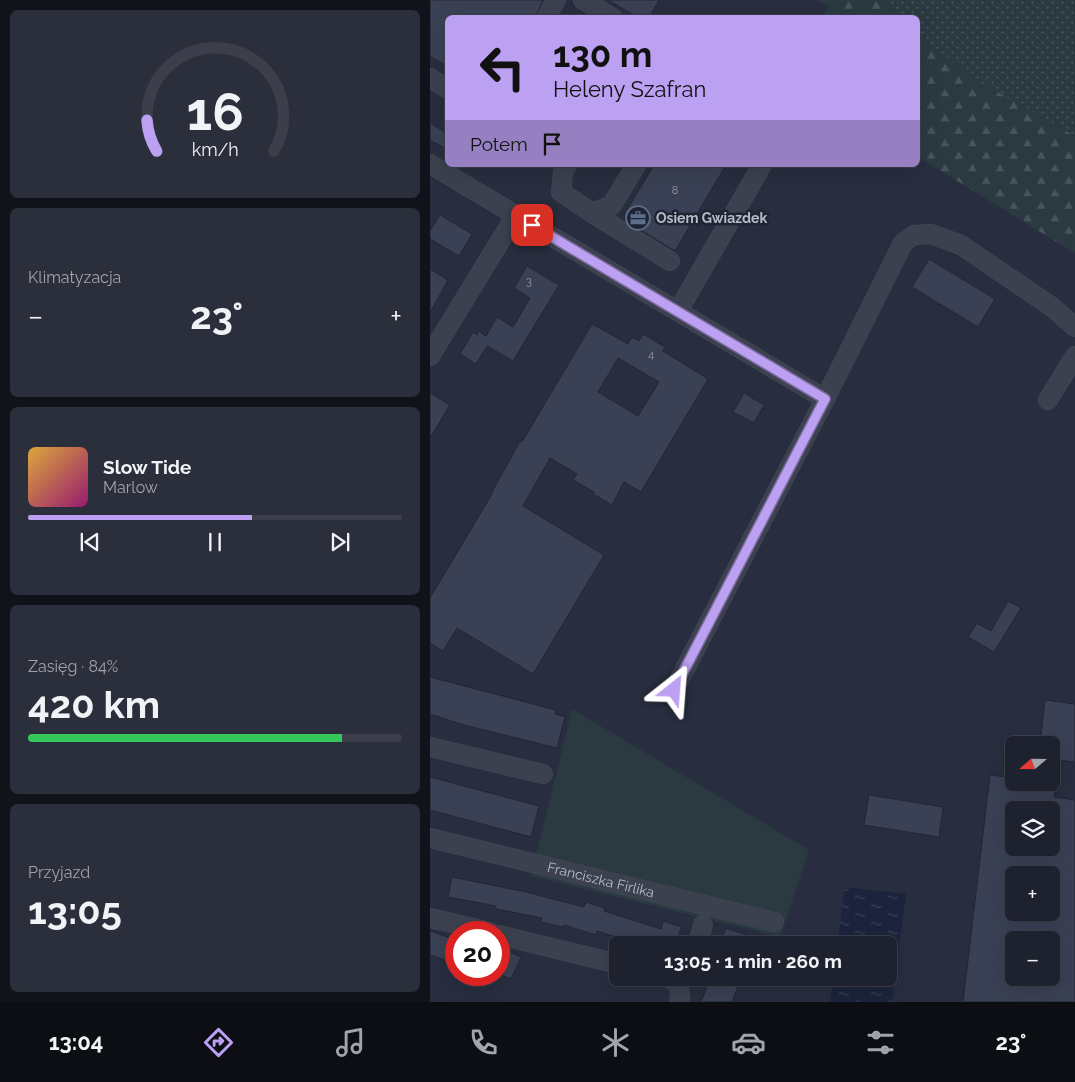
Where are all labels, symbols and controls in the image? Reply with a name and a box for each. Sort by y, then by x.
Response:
text: 130 m [553,34,652,75]
icon: left [470,35,535,100]
text: Heleny Szafran [553,76,706,102]
text: 16 [186,81,244,142]
icon: arrive [538,130,566,158]
text: Potem [470,133,528,155]
text: km/h [191,139,239,160]
house number: 8 [672,184,678,197]
pin [511,204,553,246]
office icon: Osiem Gwiazdek [625,205,651,231]
place label: Osiem Gwiazdek [656,210,767,226]
icon: arrive [518,211,546,239]
text: Klimatyzacja [28,268,121,287]
house number: 3 [526,275,532,288]
text: 23° [190,293,243,338]
text: − [28,300,43,333]
text: + [390,300,402,333]
house number: 4 [648,348,654,361]
text: Slow Tide [103,456,192,478]
text: Marlow [103,478,158,497]
icon: previous [76,528,104,556]
icon: pause [201,528,229,556]
icon: next [326,528,354,556]
text: Zasięg · 84% [28,657,118,676]
position arrow [647,663,699,715]
text: 420 km [28,682,160,727]
north arrow [1005,736,1060,791]
map controls [1005,736,1060,986]
button: layers [1005,801,1060,856]
street label: Franciszka Firlika [546,859,656,901]
text: Przyjazd [28,863,90,882]
button: + [1005,866,1060,921]
text: 13:05 [28,888,122,933]
speed limit sign: 20 [445,921,510,986]
button: − [1005,931,1060,986]
text: 13:05 · 1 min · 260 m [664,950,842,972]
icon: directions [201,1025,236,1060]
icon: music [333,1025,368,1060]
icon: phone [466,1025,501,1060]
icon: climate [598,1025,633,1060]
icon: car [731,1025,766,1060]
icon: filters [863,1025,898,1060]
text: 13:04 [49,1029,103,1055]
text: 23° [996,1029,1026,1055]

